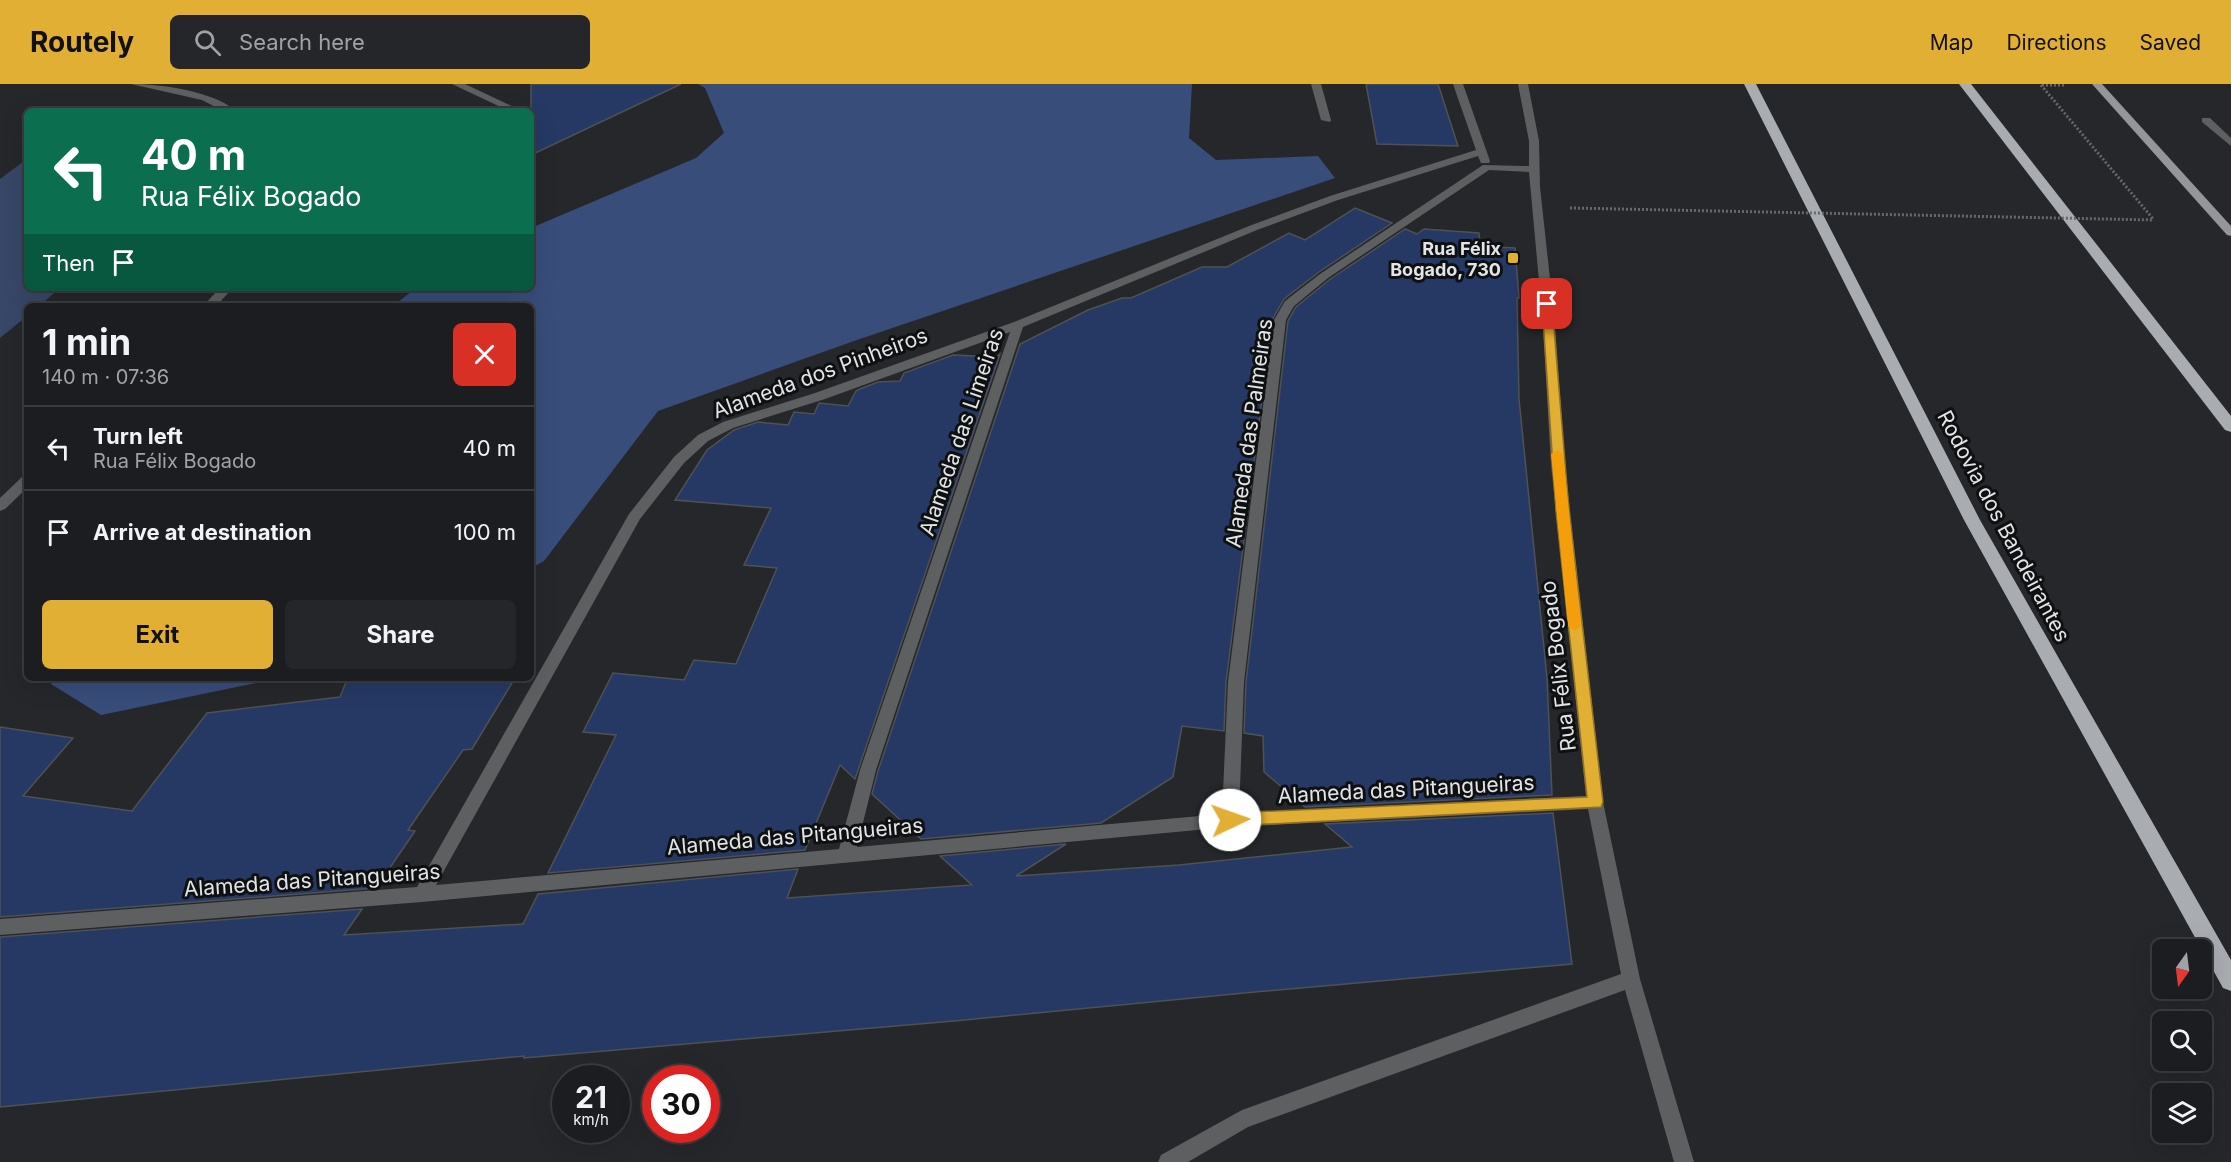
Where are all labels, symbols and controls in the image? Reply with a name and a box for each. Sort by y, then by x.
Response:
search box [170,15,590,69]
text: Routely [30,25,134,59]
icon: search [191,26,224,59]
text: Search here [239,29,365,55]
text: Map [1930,30,1973,55]
text: Directions [2006,30,2107,55]
text: Saved [2140,30,2201,55]
text: 40 m [141,129,246,180]
icon: left [42,132,120,210]
text: Rua Félix Bogado [141,180,361,213]
place label: Rua Félix Bogado, 730 [1390,238,1502,280]
icon: arrive [107,246,140,279]
text: Then [42,250,95,276]
marker: Rua Félix Bogado, 730 [1506,251,1520,265]
pin [1521,278,1572,329]
icon: arrive [1530,287,1563,320]
street label: Alameda das Palmeiras [1221,317,1277,549]
text: 1 min [42,320,131,364]
street label: Alameda dos Pinheiros [709,322,931,424]
button: close [453,323,516,386]
street label: Alameda das Limeiras [914,325,1008,539]
text: 140 m · 07:36 [42,365,169,389]
street label: Rodovia dos Bandeirantes [1932,406,2076,646]
text: Turn left [93,423,183,449]
icon: left [42,432,75,465]
text: 40 m [462,435,516,461]
text: Rua Félix Bogado [93,449,256,473]
icon: arrive [42,516,75,549]
text: Arrive at destination [93,519,312,545]
text: 100 m [454,519,516,545]
street label: Rua Félix Bogado [1535,579,1581,753]
button: Exit [42,600,273,669]
button: Share [285,600,516,669]
street label: Alameda das Pitangueiras [1277,770,1535,808]
position arrow [1198,788,1262,852]
street label: Alameda das Pitangueiras [666,812,924,860]
street label: Alameda das Pitangueiras [183,859,441,901]
north arrow [2152,939,2212,999]
map controls [2152,939,2212,1143]
button: search [2152,1011,2212,1071]
speed limit sign: 30 [642,1065,720,1143]
text: 21 [575,1079,607,1115]
button: layers [2152,1083,2212,1143]
text: km/h [573,1110,609,1129]

